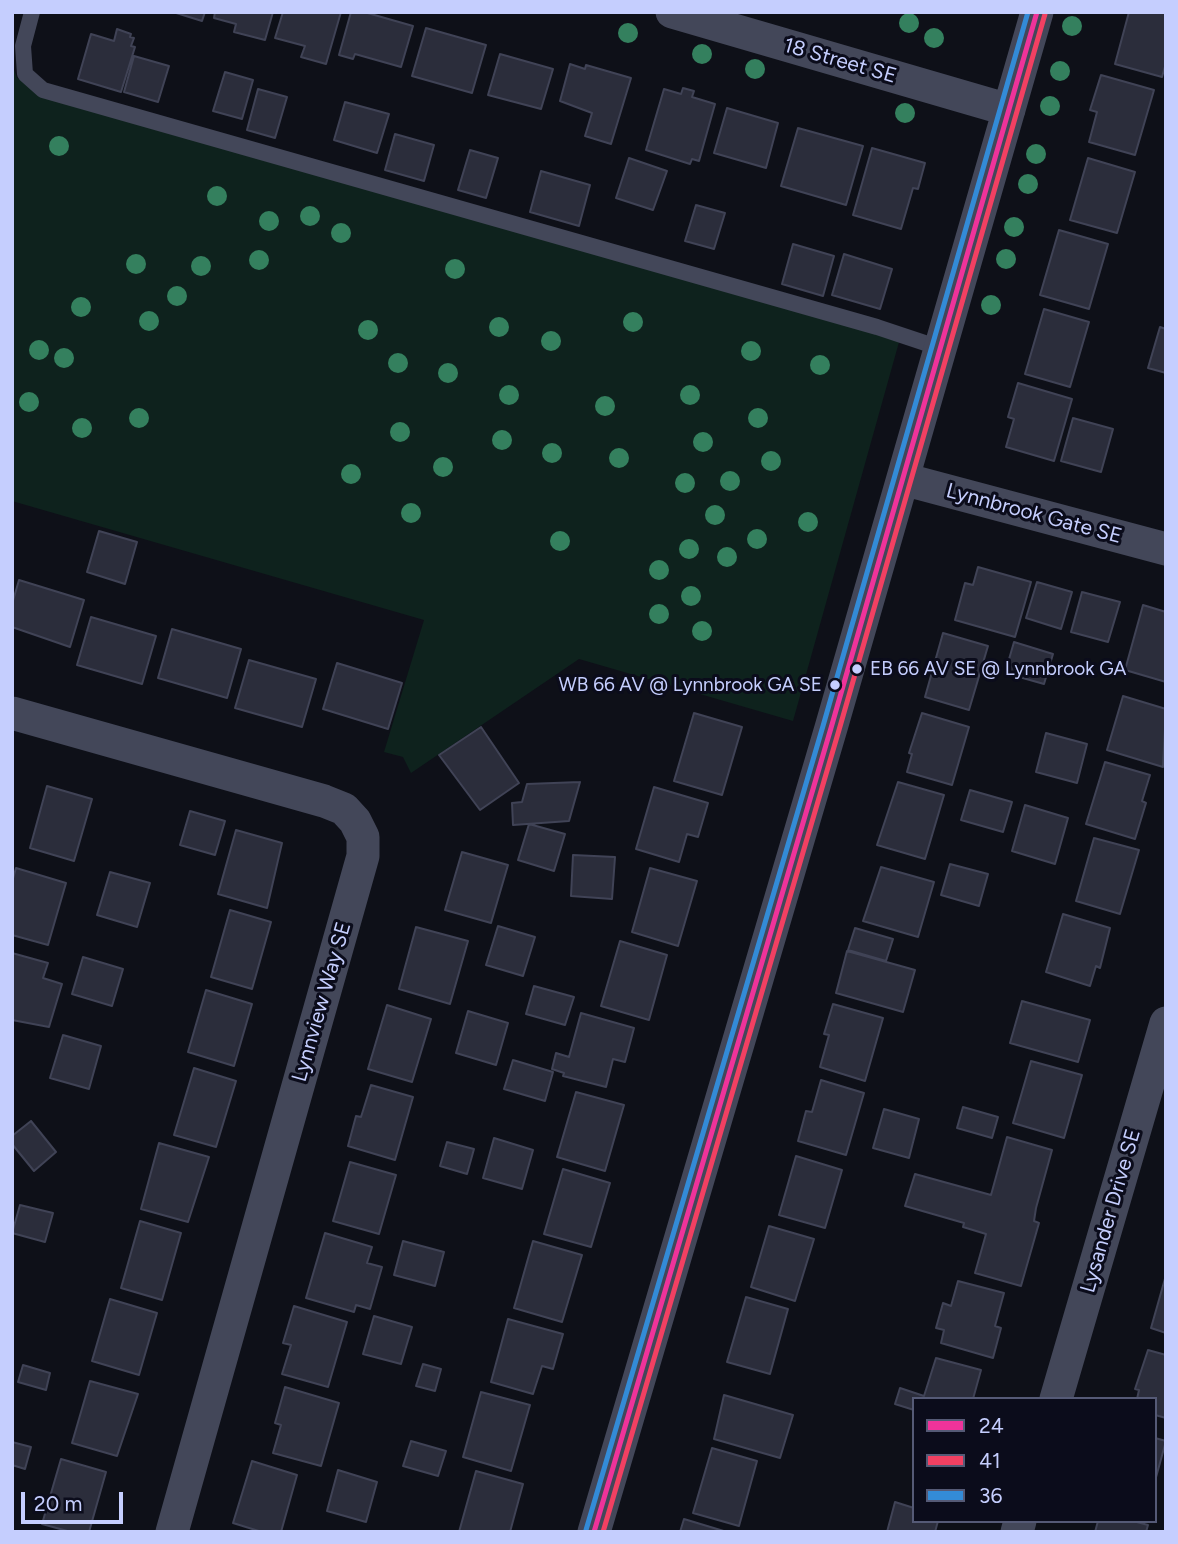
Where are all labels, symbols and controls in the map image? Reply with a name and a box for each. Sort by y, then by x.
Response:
street label: 18 Street SE [781,33,899,89]
street label: Lynnbrook Gate SE [943,478,1125,550]
place label: EB 66 AV SE @ Lynnbrook GA [870,658,1126,680]
marker: EB 66 AV SE @ Lynnbrook GA [850,662,864,676]
place label: WB 66 AV @ Lynnbrook GA SE [559,674,822,696]
marker: WB 66 AV @ Lynnbrook GA SE [828,678,842,692]
street label: Lynnview Way SE [287,919,357,1085]
street label: Lysander Drive SE [1076,1126,1146,1296]
legend [912,1397,1157,1523]
text: 24 [979,1413,1004,1438]
text: 41 [979,1448,1001,1473]
scale bar [24,1478,126,1522]
text: 36 [979,1483,1002,1508]
text: 20 m [34,1491,82,1516]

